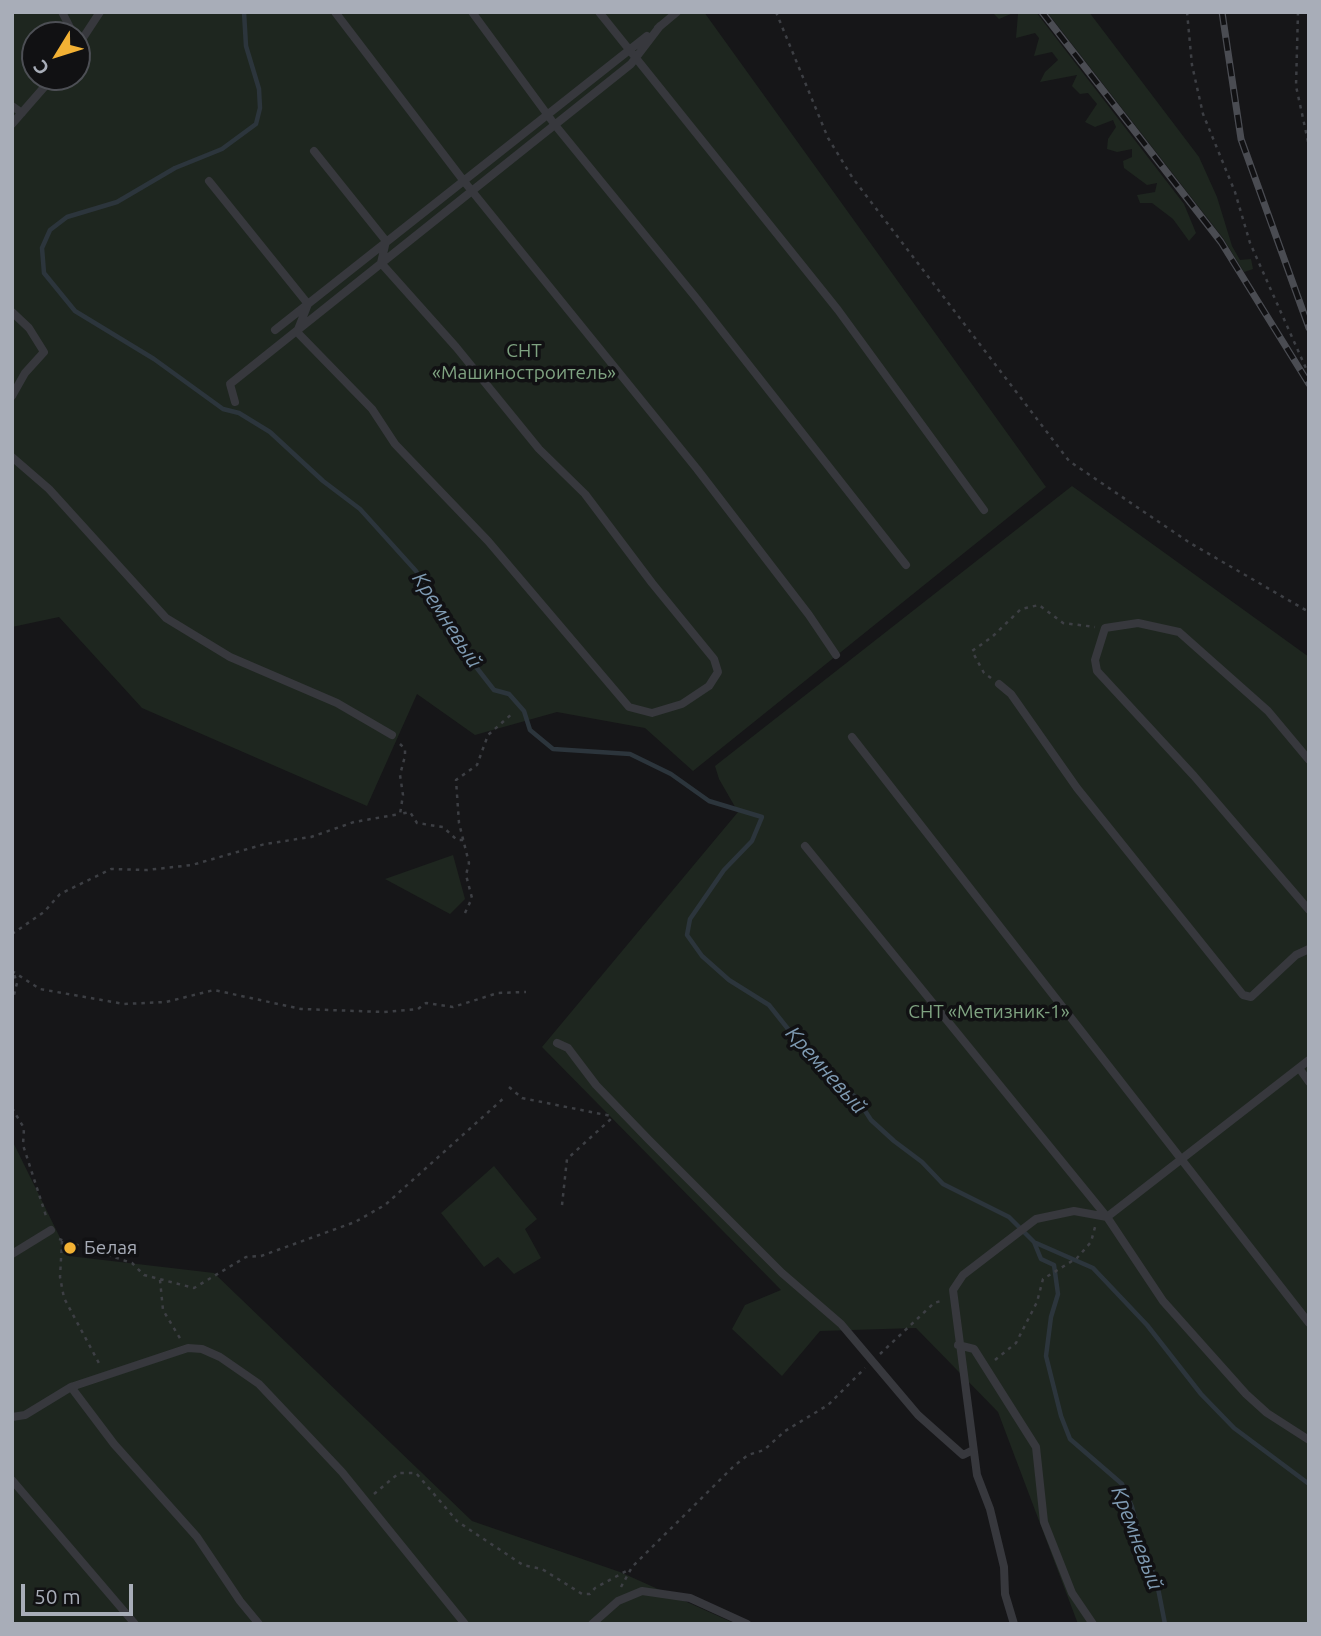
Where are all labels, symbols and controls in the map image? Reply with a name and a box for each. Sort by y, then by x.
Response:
north arrow [21,21,91,91]
text: С [29,56,53,79]
park label: СНТ «Машиностроитель» [432,340,616,384]
water label: Кремневый [407,567,487,673]
park label: СНТ «Метизник-1» [908,1001,1070,1023]
water label: Кремневый [780,1021,872,1119]
place label: Белая [84,1237,137,1259]
marker: Белая [62,1240,78,1256]
water label: Кремневый [1106,1483,1168,1593]
scale bar [24,1570,136,1614]
text: 50 m [34,1584,81,1608]

